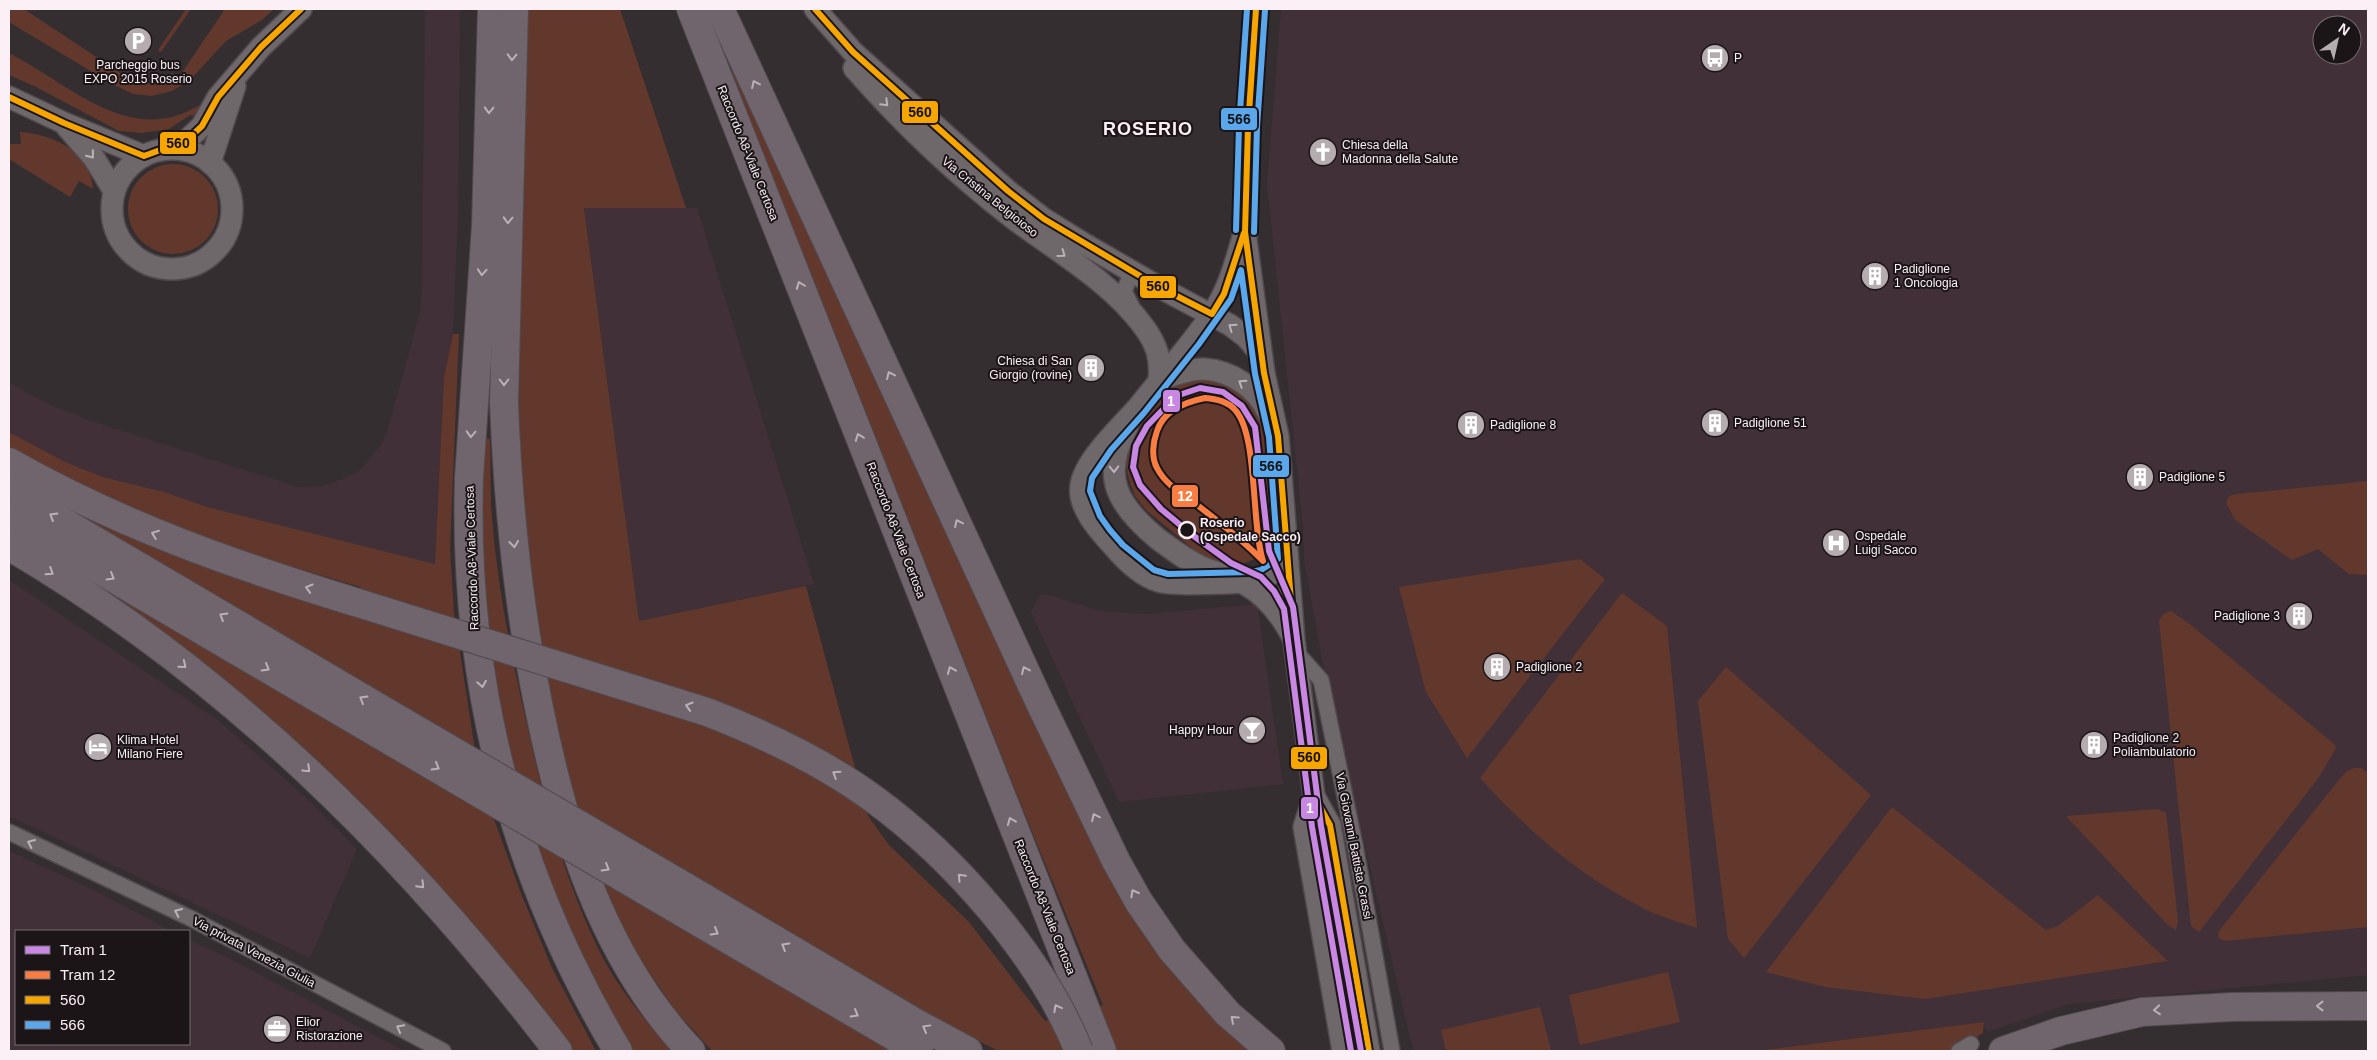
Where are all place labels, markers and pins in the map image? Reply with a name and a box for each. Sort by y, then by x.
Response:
parking icon: Parcheggio bus EXPO 2015 Roserio [123,26,153,56]
bus stop icon: P [1700,43,1730,73]
place label: P [1734,51,1742,65]
place label: Parcheggio bus EXPO 2015 Roserio [84,58,192,86]
church icon: Chiesa della Madonna della Salute [1308,137,1338,167]
place label: Chiesa della Madonna della Salute [1342,138,1458,166]
building icon: Padiglione 1 Oncologia [1860,261,1890,291]
place label: Padiglione 1 Oncologia [1894,262,1958,290]
building icon: Chiesa di San Giorgio (rovine) [1076,353,1106,383]
place label: Chiesa di San Giorgio (rovine) [989,354,1072,382]
building icon: Padiglione 51 [1700,408,1730,438]
building icon: Padiglione 8 [1456,410,1486,440]
place label: Padiglione 51 [1734,416,1807,430]
place label: Padiglione 8 [1490,418,1556,432]
building icon: Padiglione 5 [2125,462,2155,492]
place label: Padiglione 5 [2159,470,2225,484]
place label: Roserio (Ospedale Sacco) [1200,516,1301,544]
marker: Roserio (Ospedale Sacco) [1178,521,1196,539]
hospital icon: Ospedale Luigi Sacco [1821,528,1851,558]
place label: Ospedale Luigi Sacco [1855,529,1917,557]
building icon: Padiglione 3 [2284,601,2314,631]
place label: Padiglione 3 [2214,609,2280,623]
building icon: Padiglione 2 [1482,652,1512,682]
place label: Padiglione 2 [1516,660,1582,674]
bar icon: Happy Hour [1237,715,1267,745]
place label: Happy Hour [1169,723,1233,737]
building icon: Padiglione 2 Poliambulatorio [2079,730,2109,760]
place label: Padiglione 2 Poliambulatorio [2113,731,2196,759]
hotel icon: Klima Hotel Milano Fiere [83,732,113,762]
place label: Klima Hotel Milano Fiere [117,733,183,761]
office icon: Elior Ristorazione [262,1014,292,1044]
place label: Elior Ristorazione [296,1015,363,1043]

